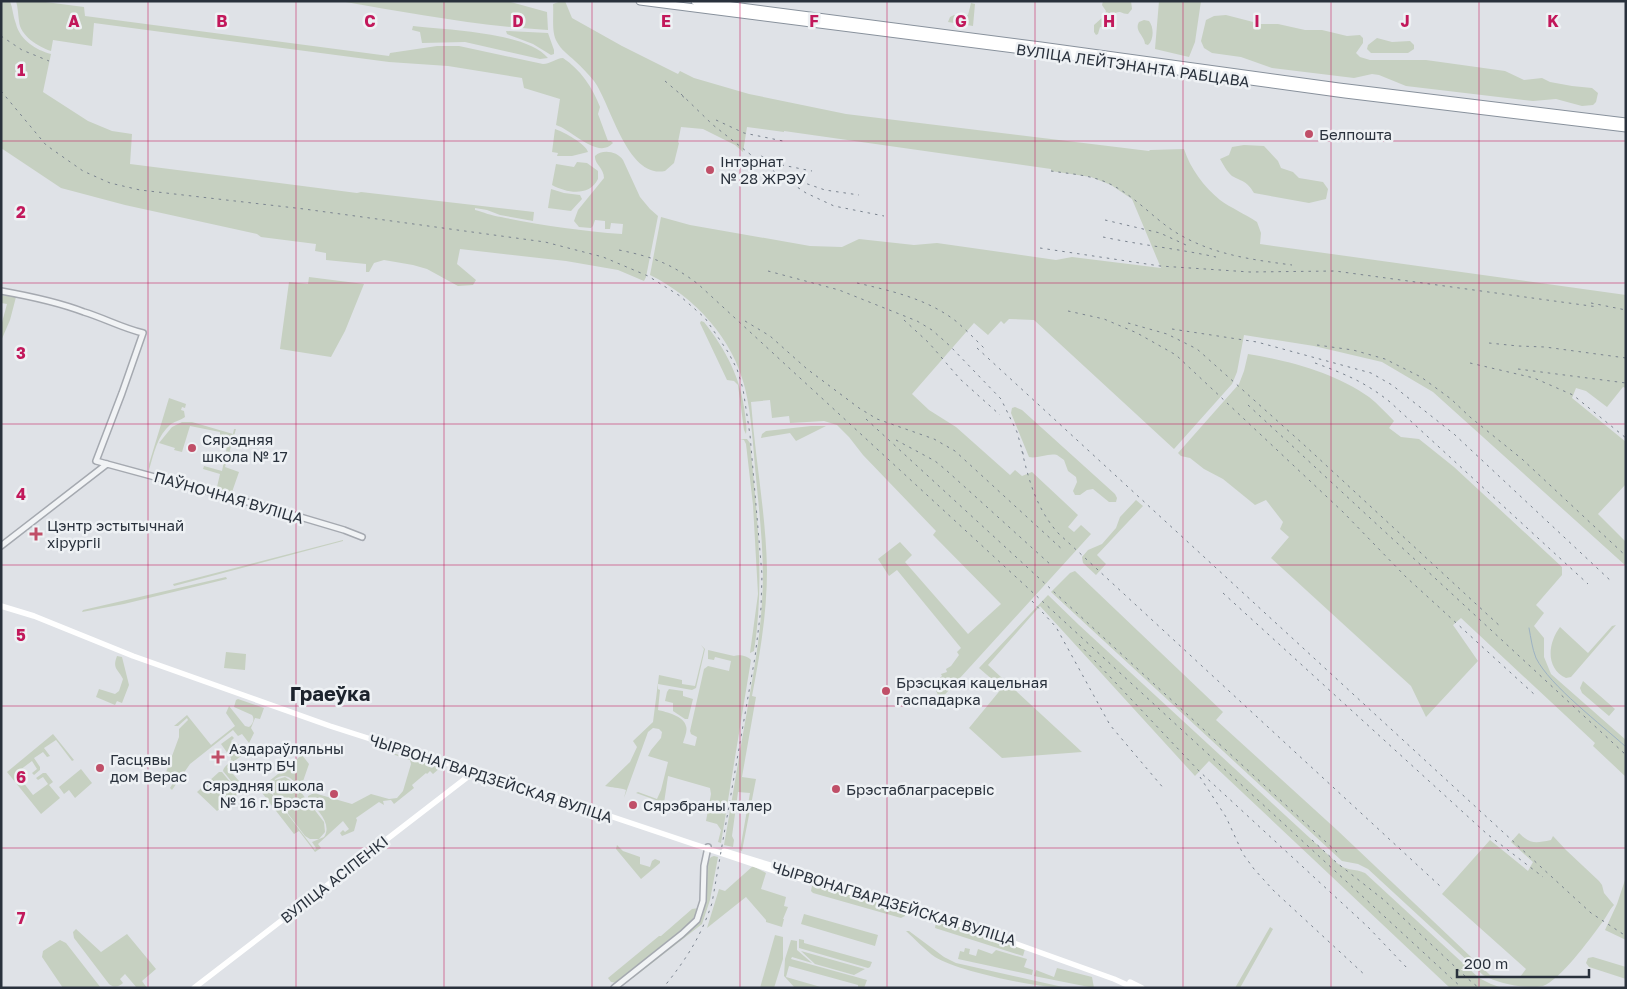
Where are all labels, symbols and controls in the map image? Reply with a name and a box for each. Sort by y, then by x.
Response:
text: A [68,11,80,31]
text: B [216,11,228,31]
text: C [364,11,376,31]
text: D [512,11,524,31]
text: E [661,11,671,31]
text: F [809,11,819,31]
text: G [955,11,967,31]
text: H [1103,11,1115,31]
text: I [1254,11,1260,31]
text: J [1400,11,1410,31]
text: K [1547,11,1559,31]
street label: ВУЛІЦА ЛЕЙТЭНАНТА РАБЦАВА [1015,40,1251,90]
text: 1 [17,60,25,80]
place label: Белпошта [1319,125,1392,143]
marker: Белпошта [1303,128,1315,140]
place label: Інтэрнат № 28 ЖРЭУ [720,152,806,187]
marker: Інтэрнат № 28 ЖРЭУ [704,164,716,176]
text: 2 [16,202,26,222]
text: 3 [16,343,26,363]
place label: Сярэдняя школа № 17 [202,430,288,465]
marker: Сярэдняя школа № 17 [186,442,198,454]
street label: ПАЎНОЧНАЯ ВУЛІЦА [152,467,306,527]
text: 4 [16,484,26,504]
place label: Цэнтр эстытычнай хірургіі [47,516,184,551]
marker: Цэнтр эстытычнай хірургіі [29,527,43,541]
text: 5 [16,625,26,645]
place label: Брэсцкая кацельная гаспадарка [896,673,1048,708]
district label: Граеўка [290,681,370,705]
marker: Брэсцкая кацельная гаспадарка [880,685,892,697]
street label: ЧЫРВОНАГВАРДЗЕЙСКАЯ ВУЛІЦА [367,730,615,826]
place label: Аздараўляльны цэнтр БЧ [229,739,344,774]
place label: Гасцявы дом Верас [110,750,187,785]
marker: Аздараўляльны цэнтр БЧ [211,750,225,764]
marker: Гасцявы дом Верас [94,762,106,774]
text: 6 [16,767,26,787]
place label: Сярэдняя школа № 16 г. Брэста [202,776,324,811]
place label: Брэстаблаграсервіс [846,780,994,798]
marker: Брэстаблаграсервіс [830,783,842,795]
marker: Сярэдняя школа № 16 г. Брэста [328,788,340,800]
place label: Сярэбраны талер [643,796,772,814]
marker: Сярэбраны талер [627,799,639,811]
street label: ВУЛІЦА АСІПЕНКІ [277,831,391,927]
street label: ЧЫРВОНАГВАРДЗЕЙСКАЯ ВУЛІЦА [770,857,1018,949]
text: 7 [17,908,26,928]
scale bar [1457,946,1590,978]
text: 200 m [1464,954,1508,972]

